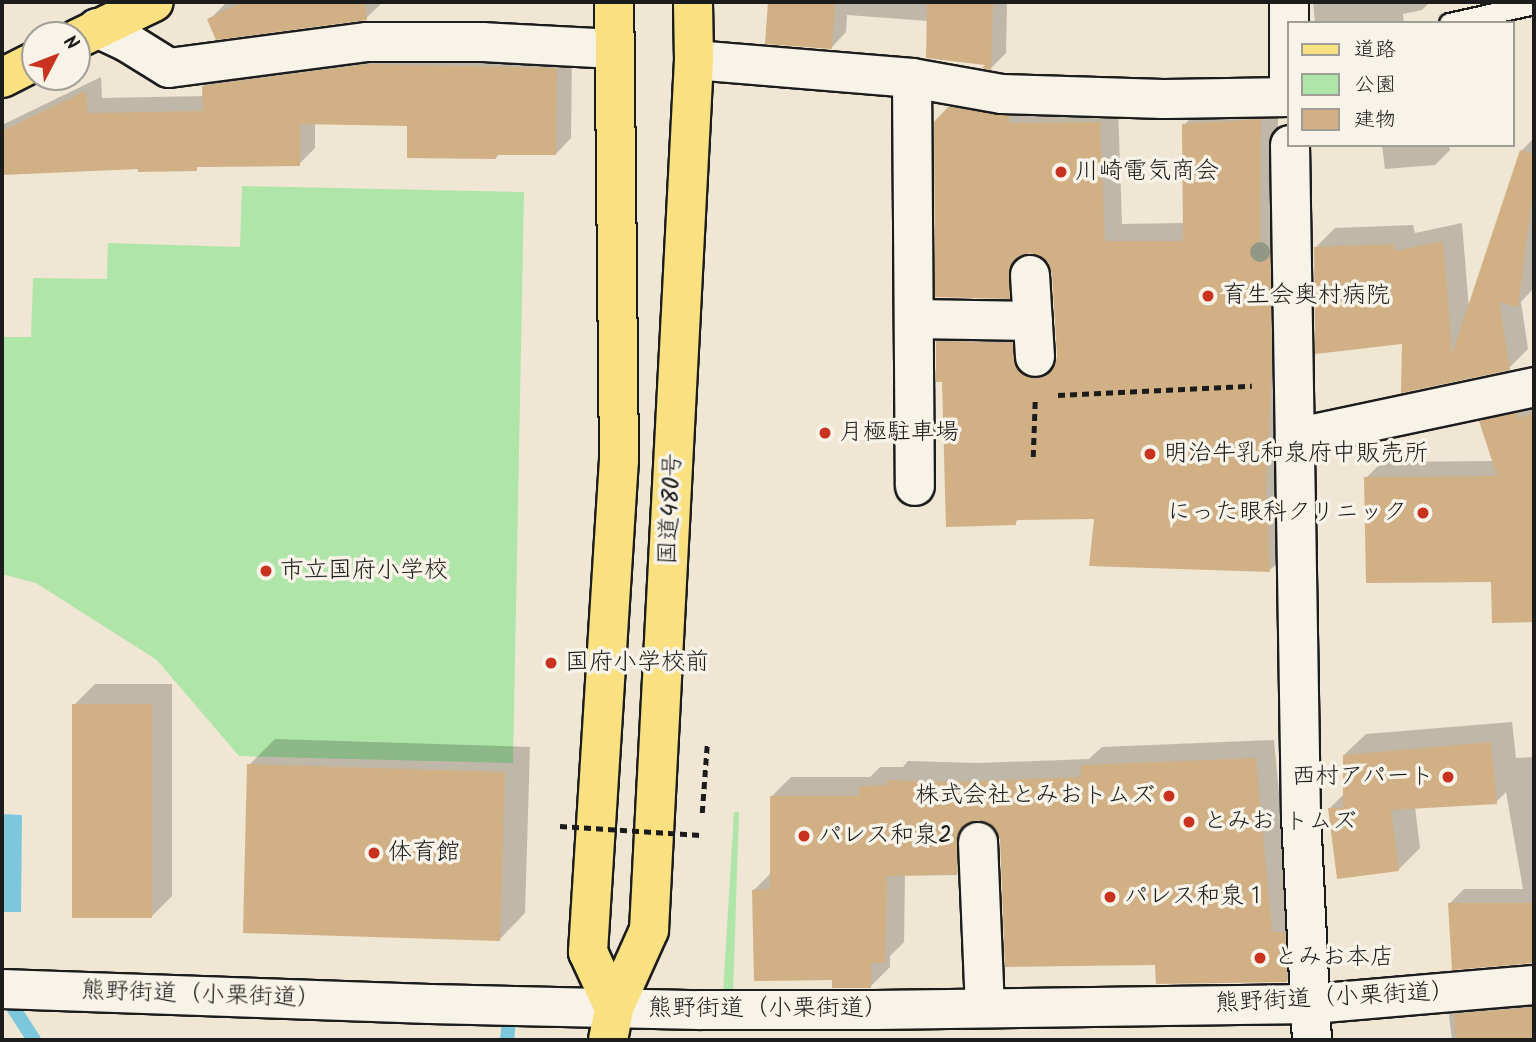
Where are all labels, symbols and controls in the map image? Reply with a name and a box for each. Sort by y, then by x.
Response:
north arrow [21,21,91,91]
legend [1288,21,1515,147]
text: N [55,29,85,58]
text: 道路 [1354,34,1396,67]
text: 公園 [1354,69,1396,102]
text: 建物 [1354,104,1396,137]
place label: 川崎電気商会 [1075,158,1219,186]
marker: 川崎電気商会 [1053,164,1069,180]
place label: 育生会奥村病院 [1222,282,1390,310]
marker: 育生会奥村病院 [1200,288,1216,304]
place label: 月極駐車場 [839,419,959,447]
marker: 月極駐車場 [817,425,833,441]
place label: 明治牛乳和泉府中販売所 [1164,440,1428,468]
marker: 明治牛乳和泉府中販売所 [1142,446,1158,462]
street label: 国道480号 [654,452,688,566]
place label: にった眼科クリニック [1167,499,1407,527]
marker: にった眼科クリニック [1413,503,1433,523]
place label: 市立国府小学校 [280,557,448,585]
marker: 市立国府小学校 [258,563,274,579]
place label: 国府小学校前 [565,649,709,677]
marker: 国府小学校前 [543,655,559,671]
place label: 西村アパート [1290,763,1434,791]
marker: 西村アパート [1440,769,1456,785]
place label: 株式会社とみおトムズ [915,782,1155,810]
marker: 株式会社とみおトムズ [1161,788,1177,804]
place label: とみお トムズ [1203,808,1357,836]
marker: とみお トムズ [1181,814,1197,830]
place label: パレス和泉2 [818,822,952,850]
marker: パレス和泉2 [796,828,812,844]
place label: 体育館 [388,839,460,867]
marker: 体育館 [366,845,382,861]
place label: パレス和泉１ [1124,883,1268,911]
marker: パレス和泉１ [1102,889,1118,905]
place label: とみお本店 [1274,944,1394,972]
marker: とみお本店 [1252,950,1268,966]
street label: 熊野街道（小栗街道） [81,976,321,1014]
street label: 熊野街道（小栗街道） [1214,977,1456,1019]
street label: 熊野街道（小栗街道） [648,995,888,1023]

